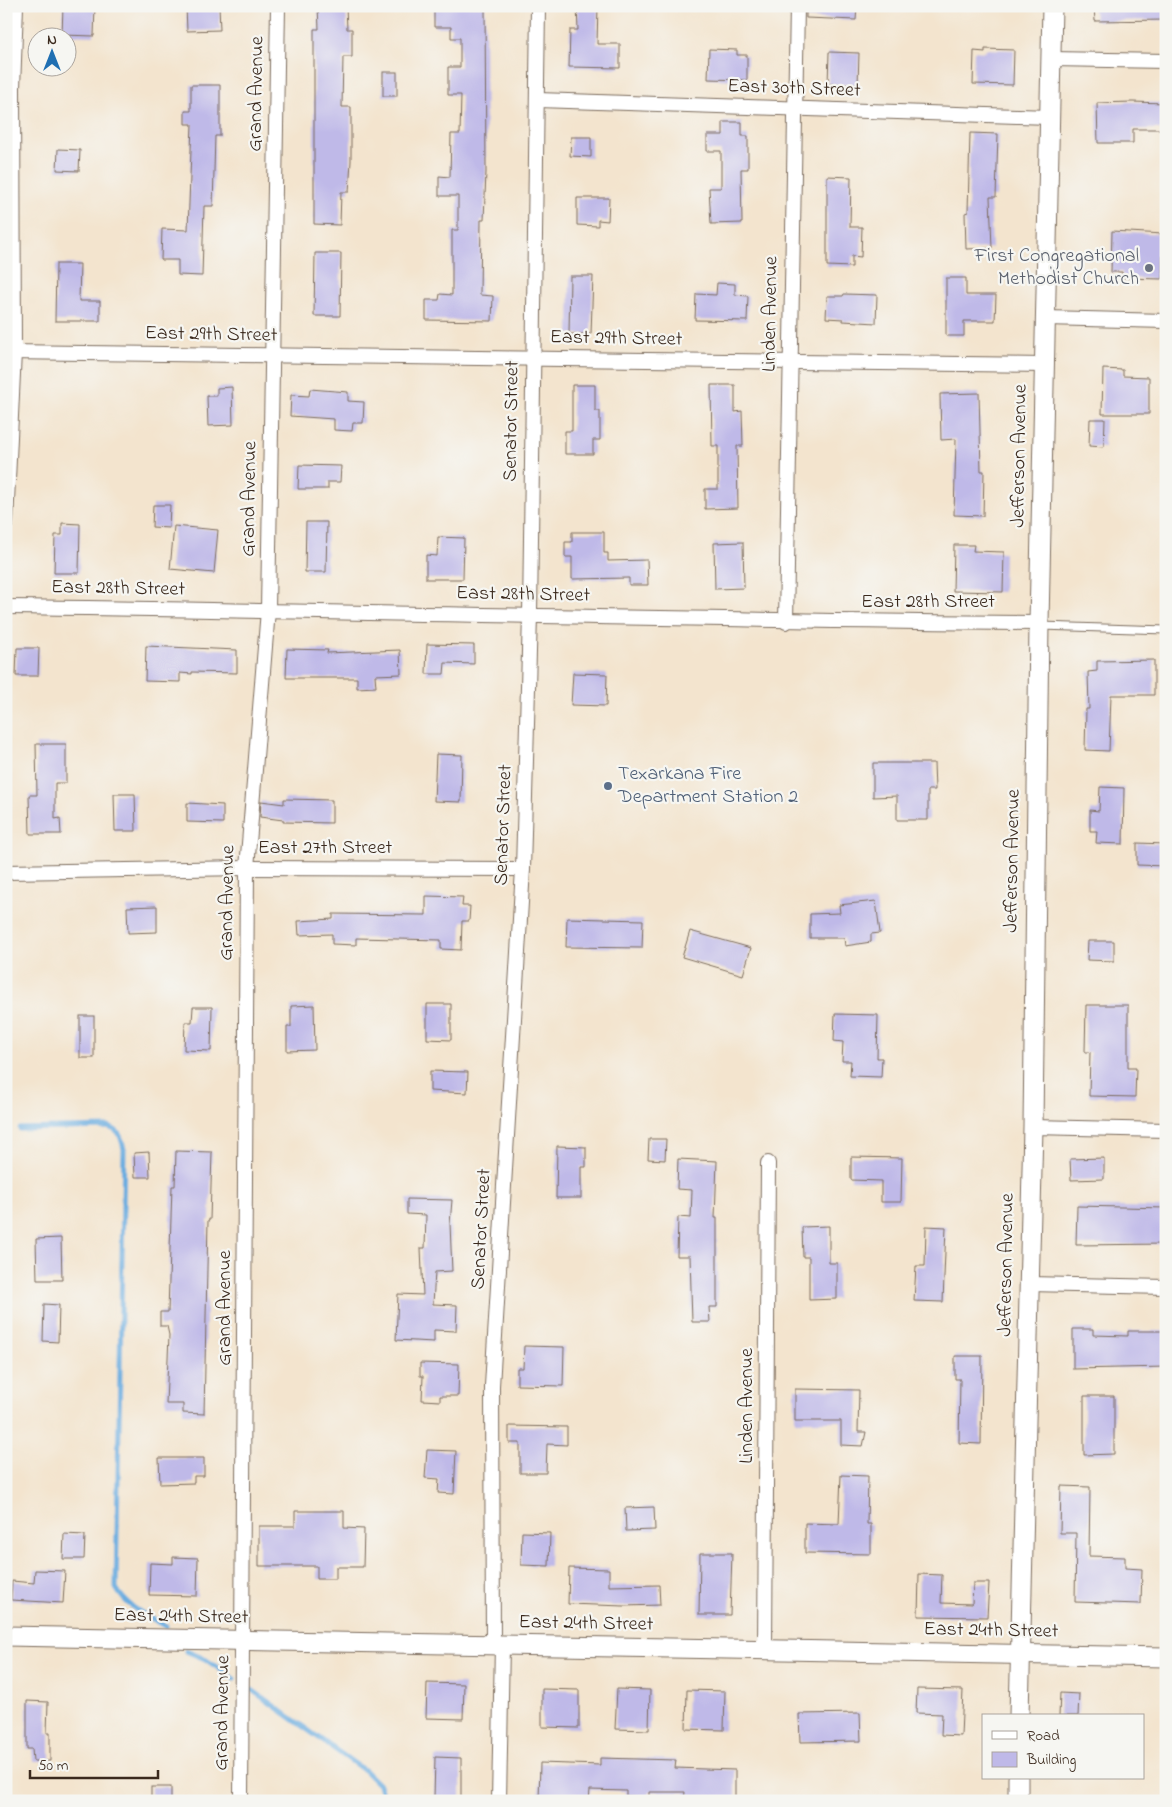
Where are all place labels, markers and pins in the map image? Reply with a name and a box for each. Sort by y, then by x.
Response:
place label: First Congregational Methodist Church [973,242,1139,294]
marker: First Congregational Methodist Church [1143,262,1155,274]
place label: Texarkana Fire Department Station 2 [617,760,798,812]
marker: Texarkana Fire Department Station 2 [602,780,614,792]

